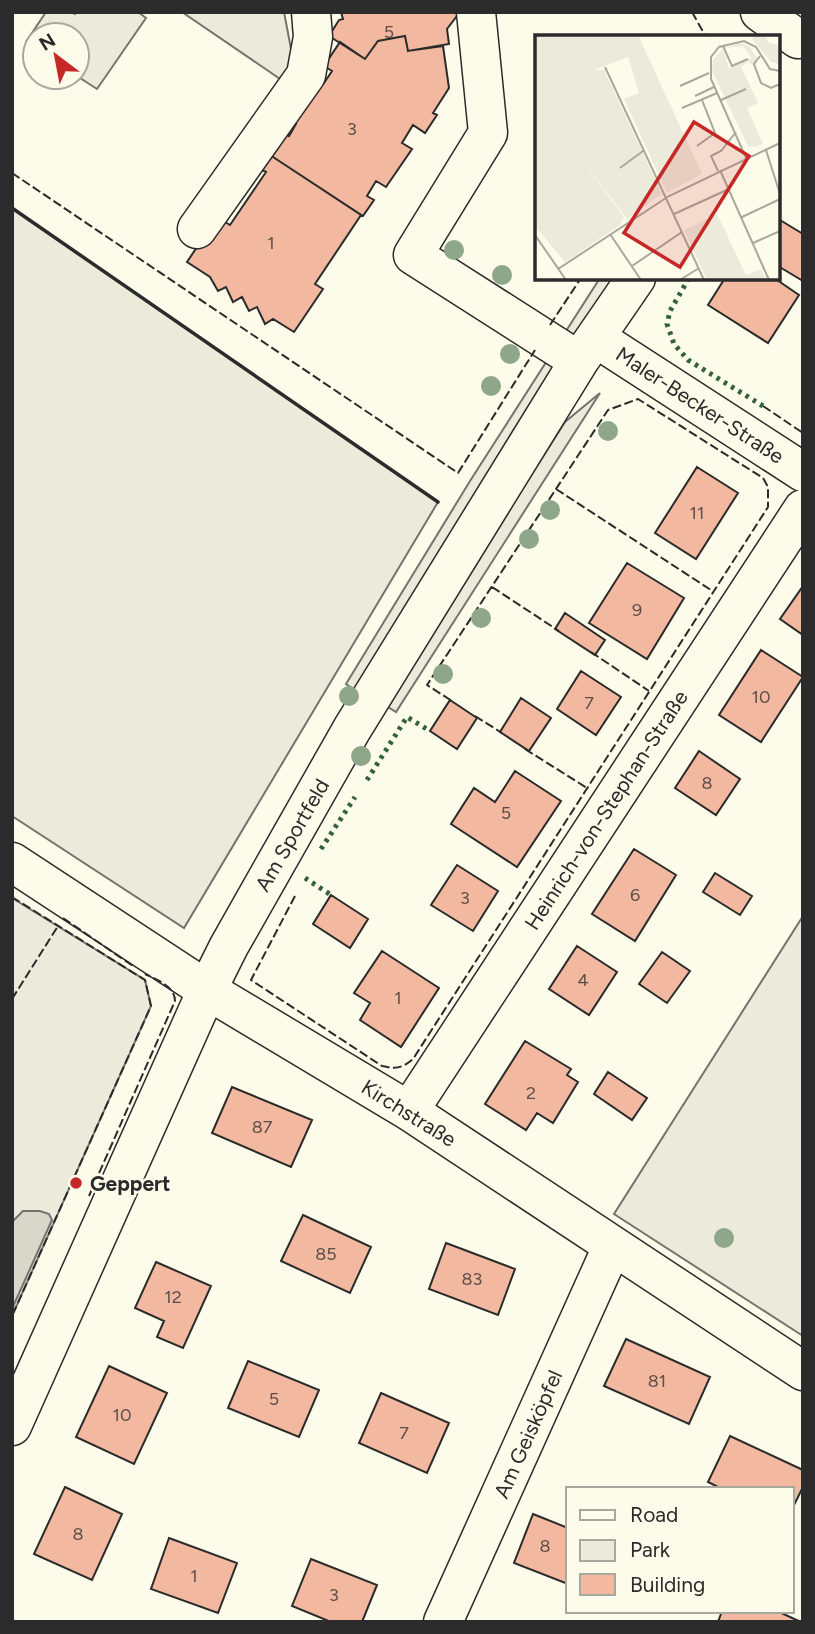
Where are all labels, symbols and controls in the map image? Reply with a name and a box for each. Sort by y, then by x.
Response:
north arrow [21,21,91,91]
house number: 5 [384,21,394,43]
text: N [35,28,60,56]
inset map [535,35,780,280]
house number: 3 [347,118,357,140]
house number: 1 [267,232,275,254]
street label: Maler-Becker-Straße [611,341,789,469]
house number: 11 [690,502,704,524]
house number: 9 [632,599,642,621]
street label: Heinrich-von-Stephan-Straße [519,686,693,934]
house number: 10 [752,686,770,708]
house number: 7 [584,692,594,714]
house number: 8 [701,772,713,794]
street label: Am Sportfeld [250,774,334,896]
house number: 5 [501,802,511,824]
house number: 6 [630,884,640,906]
house number: 3 [460,887,470,909]
house number: 4 [577,969,589,991]
house number: 1 [394,987,402,1009]
street label: Kirchstraße [357,1074,461,1152]
house number: 2 [526,1082,536,1104]
house number: 87 [252,1116,273,1138]
place label: Geppert [90,1171,171,1196]
marker: Geppert [68,1175,84,1191]
house number: 85 [315,1243,337,1265]
house number: 83 [462,1268,482,1290]
house number: 12 [164,1286,182,1308]
street label: Am Geisköpfel [489,1366,567,1502]
house number: 81 [648,1370,666,1392]
house number: 5 [269,1388,279,1410]
house number: 10 [113,1404,131,1426]
house number: 7 [399,1422,409,1444]
legend [566,1487,794,1613]
text: Road [630,1502,678,1527]
house number: 8 [72,1523,84,1545]
house number: 8 [539,1535,551,1557]
text: Park [630,1537,671,1562]
house number: 1 [190,1565,198,1587]
text: Building [630,1572,705,1597]
house number: 3 [329,1584,339,1606]

